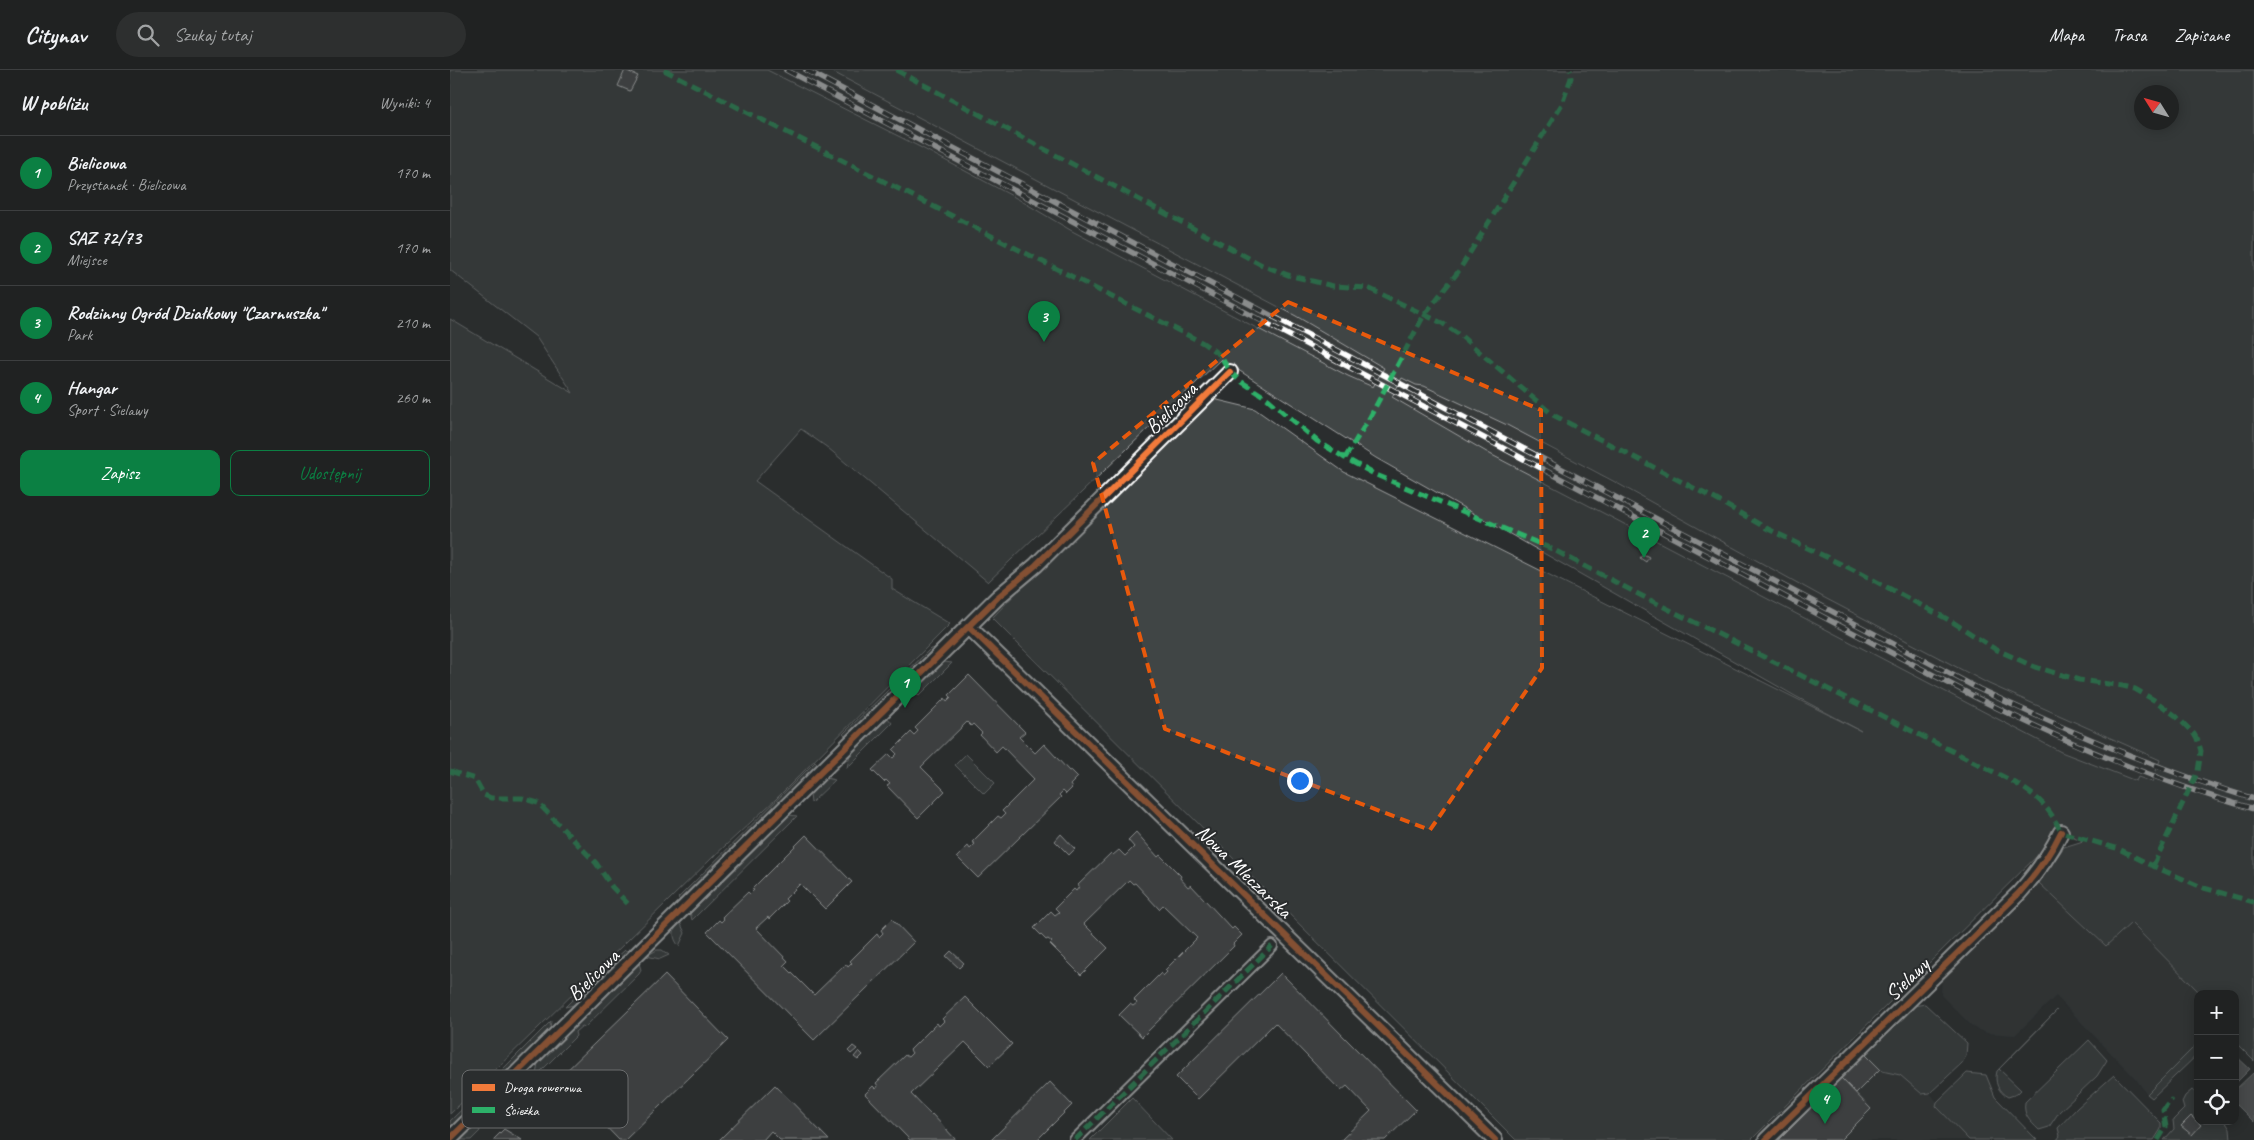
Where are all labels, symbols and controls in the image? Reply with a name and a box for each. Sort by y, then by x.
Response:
search box [116,12,466,57]
text: Citynav [25,20,86,50]
icon: search [134,21,162,49]
text: Szukaj tutaj [174,23,252,47]
text: Mapa [2049,24,2084,46]
text: Trasa [2112,24,2146,46]
text: Zapisane [2174,24,2229,46]
north arrow [2134,85,2179,130]
text: W pobliżu [20,90,87,116]
text: Wyniki: 4 [379,93,430,113]
text: Bielicowa [67,151,126,175]
text: 1 [32,163,40,183]
text: 170 m [396,163,430,183]
text: Przystanek · Bielicowa [67,175,186,195]
text: SAZ 72/73 [67,226,141,250]
text: 2 [32,238,40,258]
text: 170 m [396,238,430,258]
text: Miejsce [67,250,107,270]
text: Rodzinny Ogród Działkowy "Czarnuszka" [67,301,323,325]
pin: 3 [1028,301,1060,342]
text: 3 [32,313,40,333]
text: 210 m [396,313,430,333]
text: Park [67,325,92,345]
street label: Bielicowa [1139,375,1204,440]
text: Hangar [67,376,117,400]
text: 4 [32,388,40,408]
text: 260 m [396,388,430,408]
text: Sport · Sielawy [67,400,148,420]
button: Zapisz [20,450,220,496]
button: Udostępnij [230,450,430,496]
pin: 2 [1628,517,1660,558]
pin: 1 [889,667,921,708]
your location [1287,768,1313,794]
street label: Nowa Mleczarska [1190,819,1299,925]
street label: Bielicowa [561,942,626,1007]
street label: Sielawy [1879,950,1936,1006]
map controls [2194,990,2239,1125]
button: + [2194,990,2239,1035]
button: − [2194,1035,2239,1080]
legend [462,1070,628,1128]
text: Droga rowerowa [504,1079,582,1096]
button: locate [2194,1080,2239,1125]
pin: 4 [1809,1083,1841,1124]
text: Ścieżka [504,1102,539,1119]

